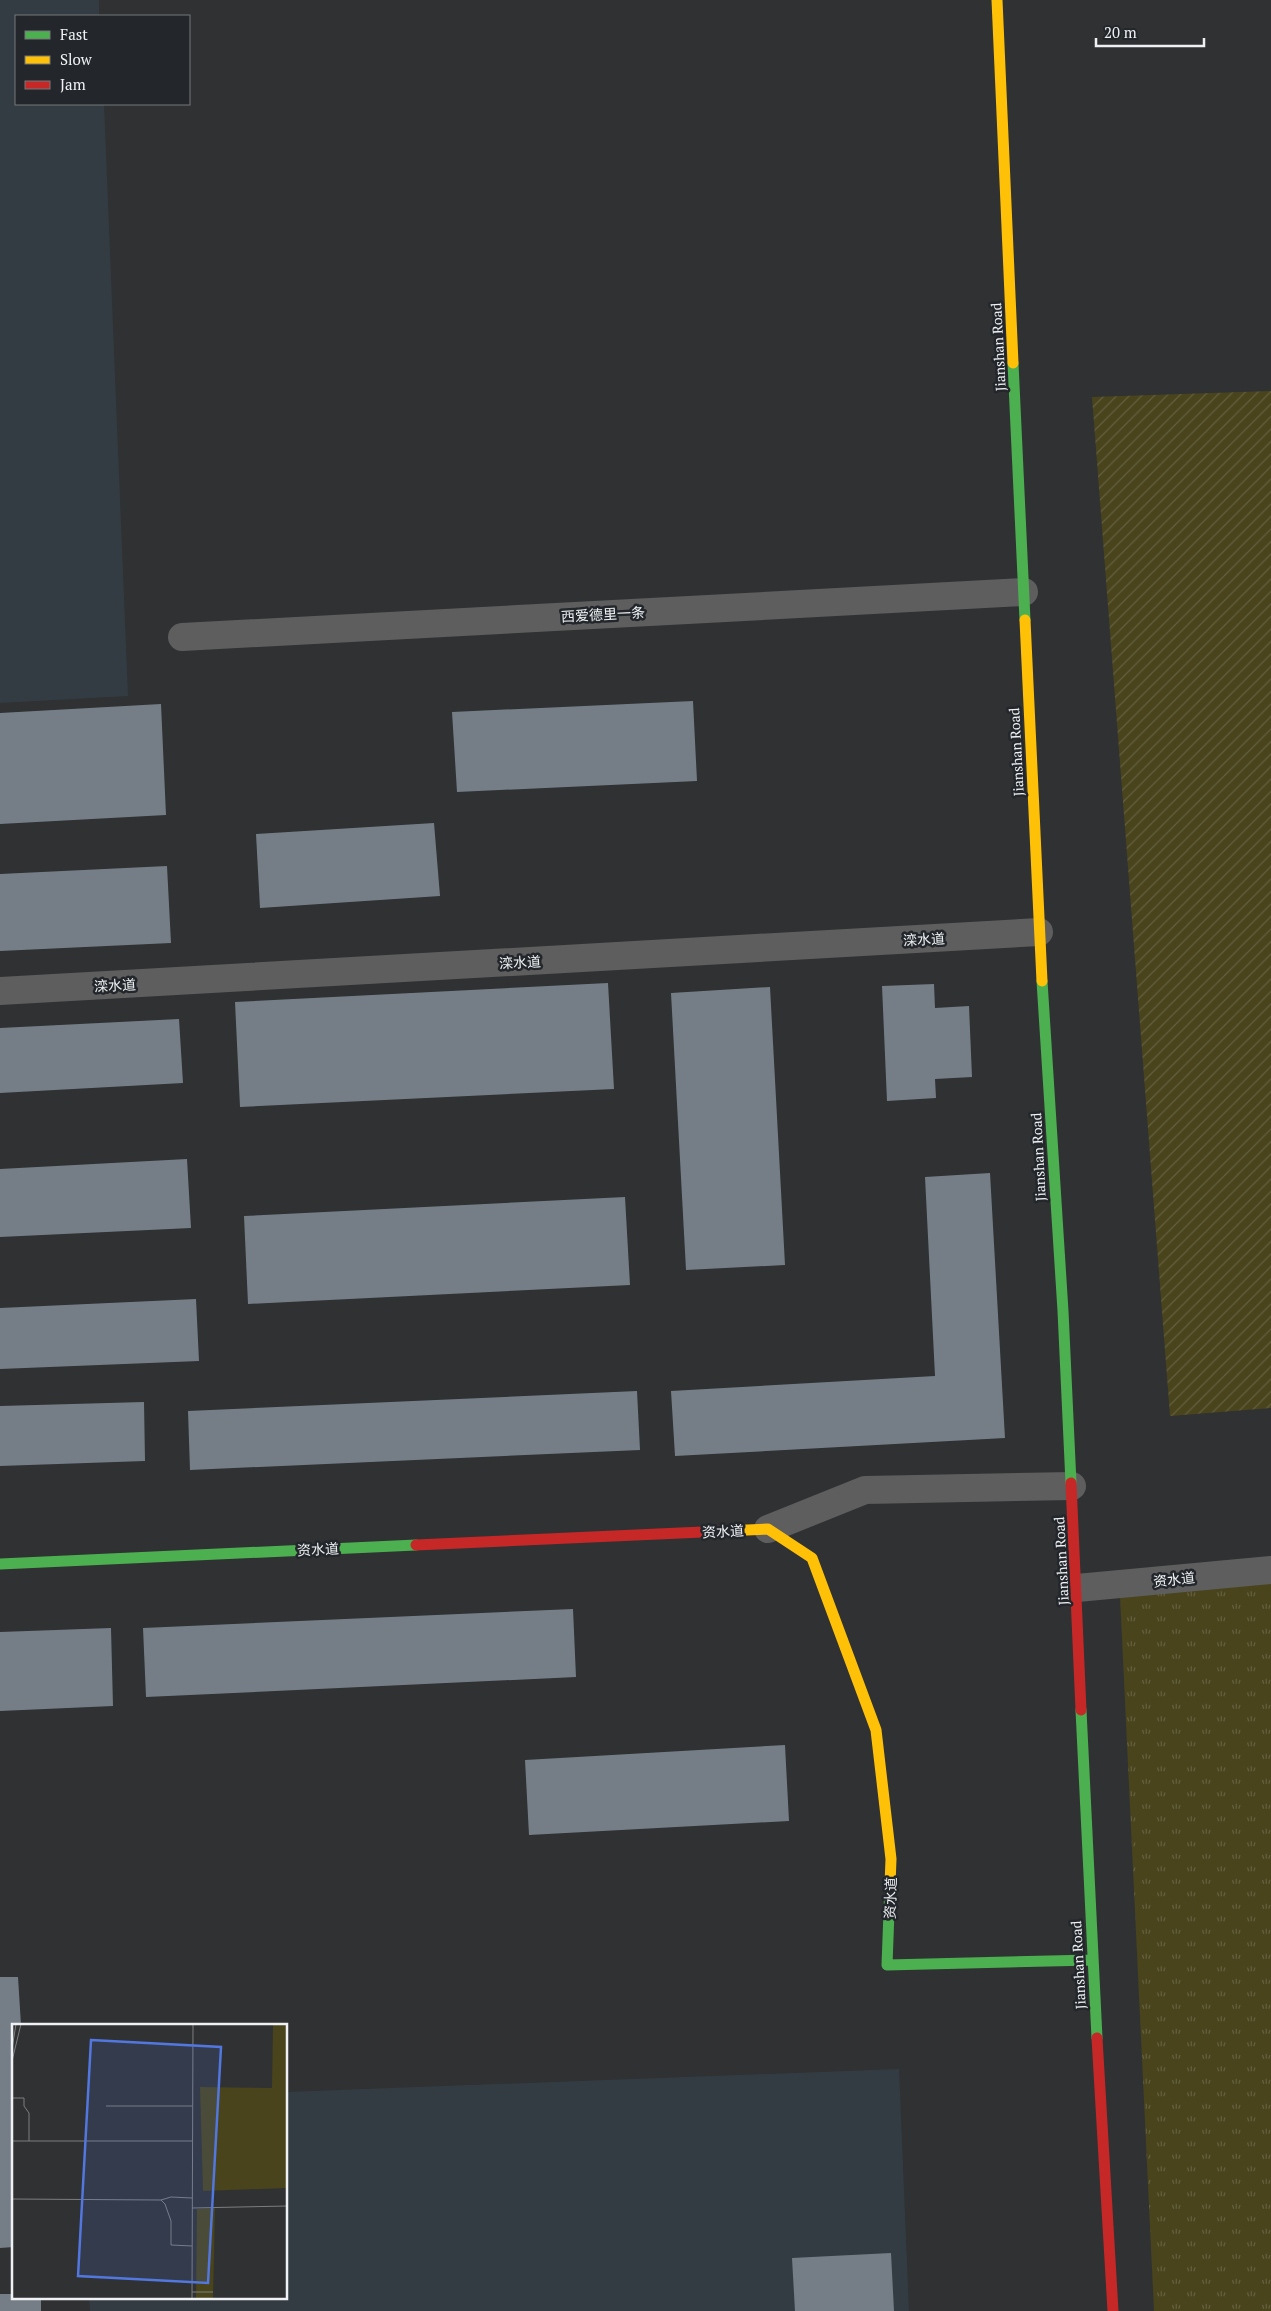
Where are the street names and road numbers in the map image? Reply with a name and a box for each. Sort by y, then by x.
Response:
street label: Jianshan Road [986,302,1010,392]
street label: 西爱德里一条 [561,602,645,626]
street label: Jianshan Road [1004,707,1028,797]
street label: 滦水道 [903,928,945,950]
street label: 滦水道 [499,951,541,973]
street label: 滦水道 [94,974,136,996]
street label: Jianshan Road [1026,1112,1050,1202]
street label: Jianshan Road [1049,1516,1073,1606]
street label: 资水道 [702,1520,744,1542]
street label: 资水道 [297,1538,339,1560]
street label: 资水道 [1152,1567,1196,1591]
street label: 资水道 [880,1877,900,1919]
street label: Jianshan Road [1066,1920,1090,2010]

